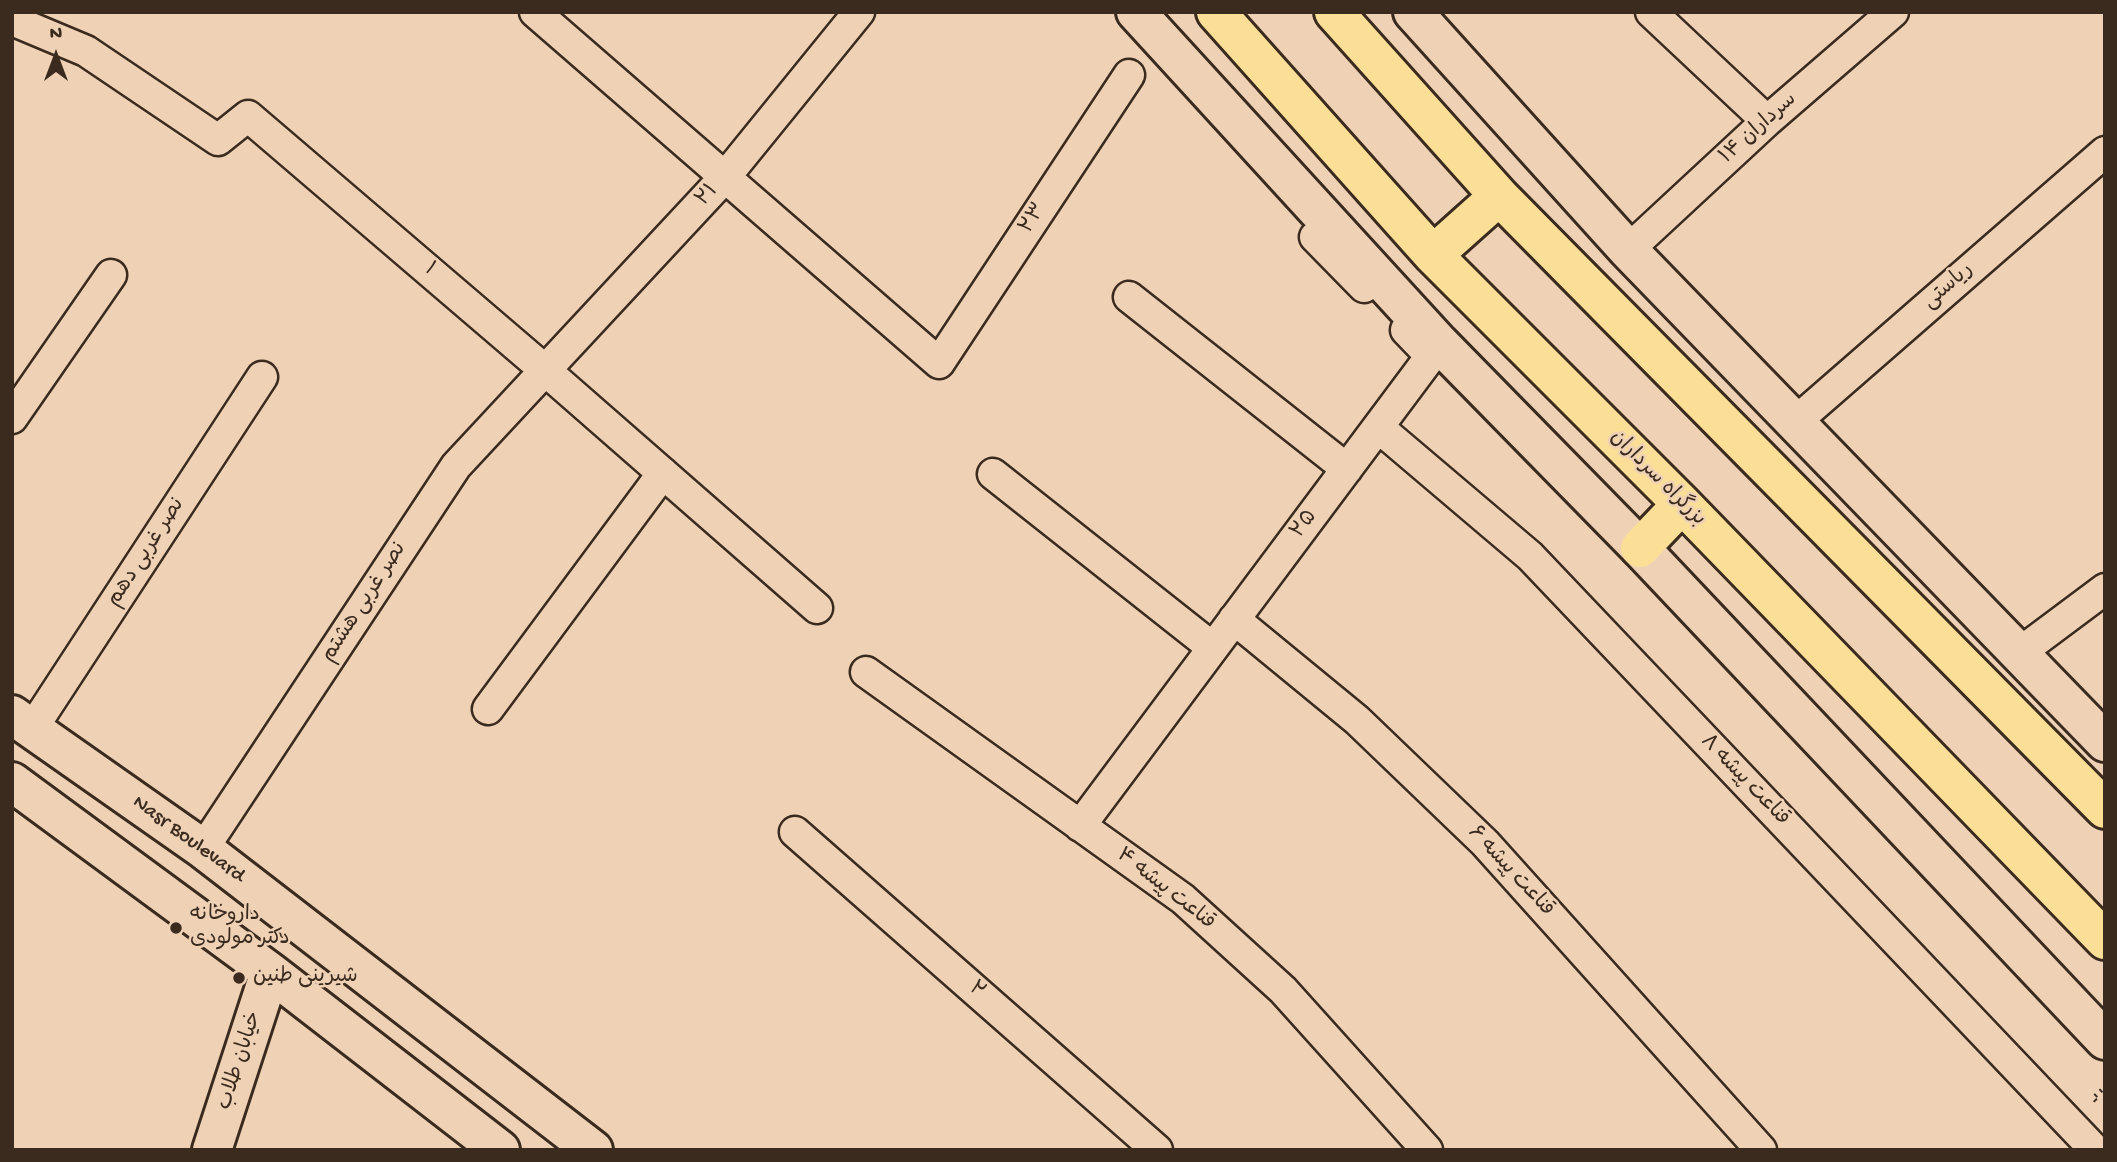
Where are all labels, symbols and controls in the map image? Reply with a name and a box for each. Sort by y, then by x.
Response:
north arrow [21,21,91,91]
text: N [50,23,62,46]
street label: ۱۴ سرداران [1715,88,1803,170]
street label: ۲۱ [691,179,725,213]
street label: ۲۳ [1015,199,1053,239]
street label: ۱ [418,258,440,282]
street label: ریاستی [1919,258,1979,316]
street label: بزرگراه سرداران [1604,426,1710,532]
street label: نصر غربی دهم [103,494,191,612]
street label: ۲۵ [1286,506,1324,544]
street label: نصر غربی هشتم [317,538,413,668]
street label: قناعت پیشه ۸ [1694,730,1794,832]
street label: Nasr Boulevard [127,791,249,889]
street label: قناعت پیشه ۶ [1461,821,1559,923]
street label: قناعت پیشه ۴ [1111,844,1219,936]
place label: داروخانه دکتر مولودی [190,903,290,953]
marker: داروخانه دکتر مولودی [168,920,184,936]
place label: شیرینی طنین [253,965,358,991]
marker: شیرینی طنین [231,970,247,986]
street label: ۲ [962,977,990,1005]
street label: خیابان طلاب [213,1009,269,1113]

